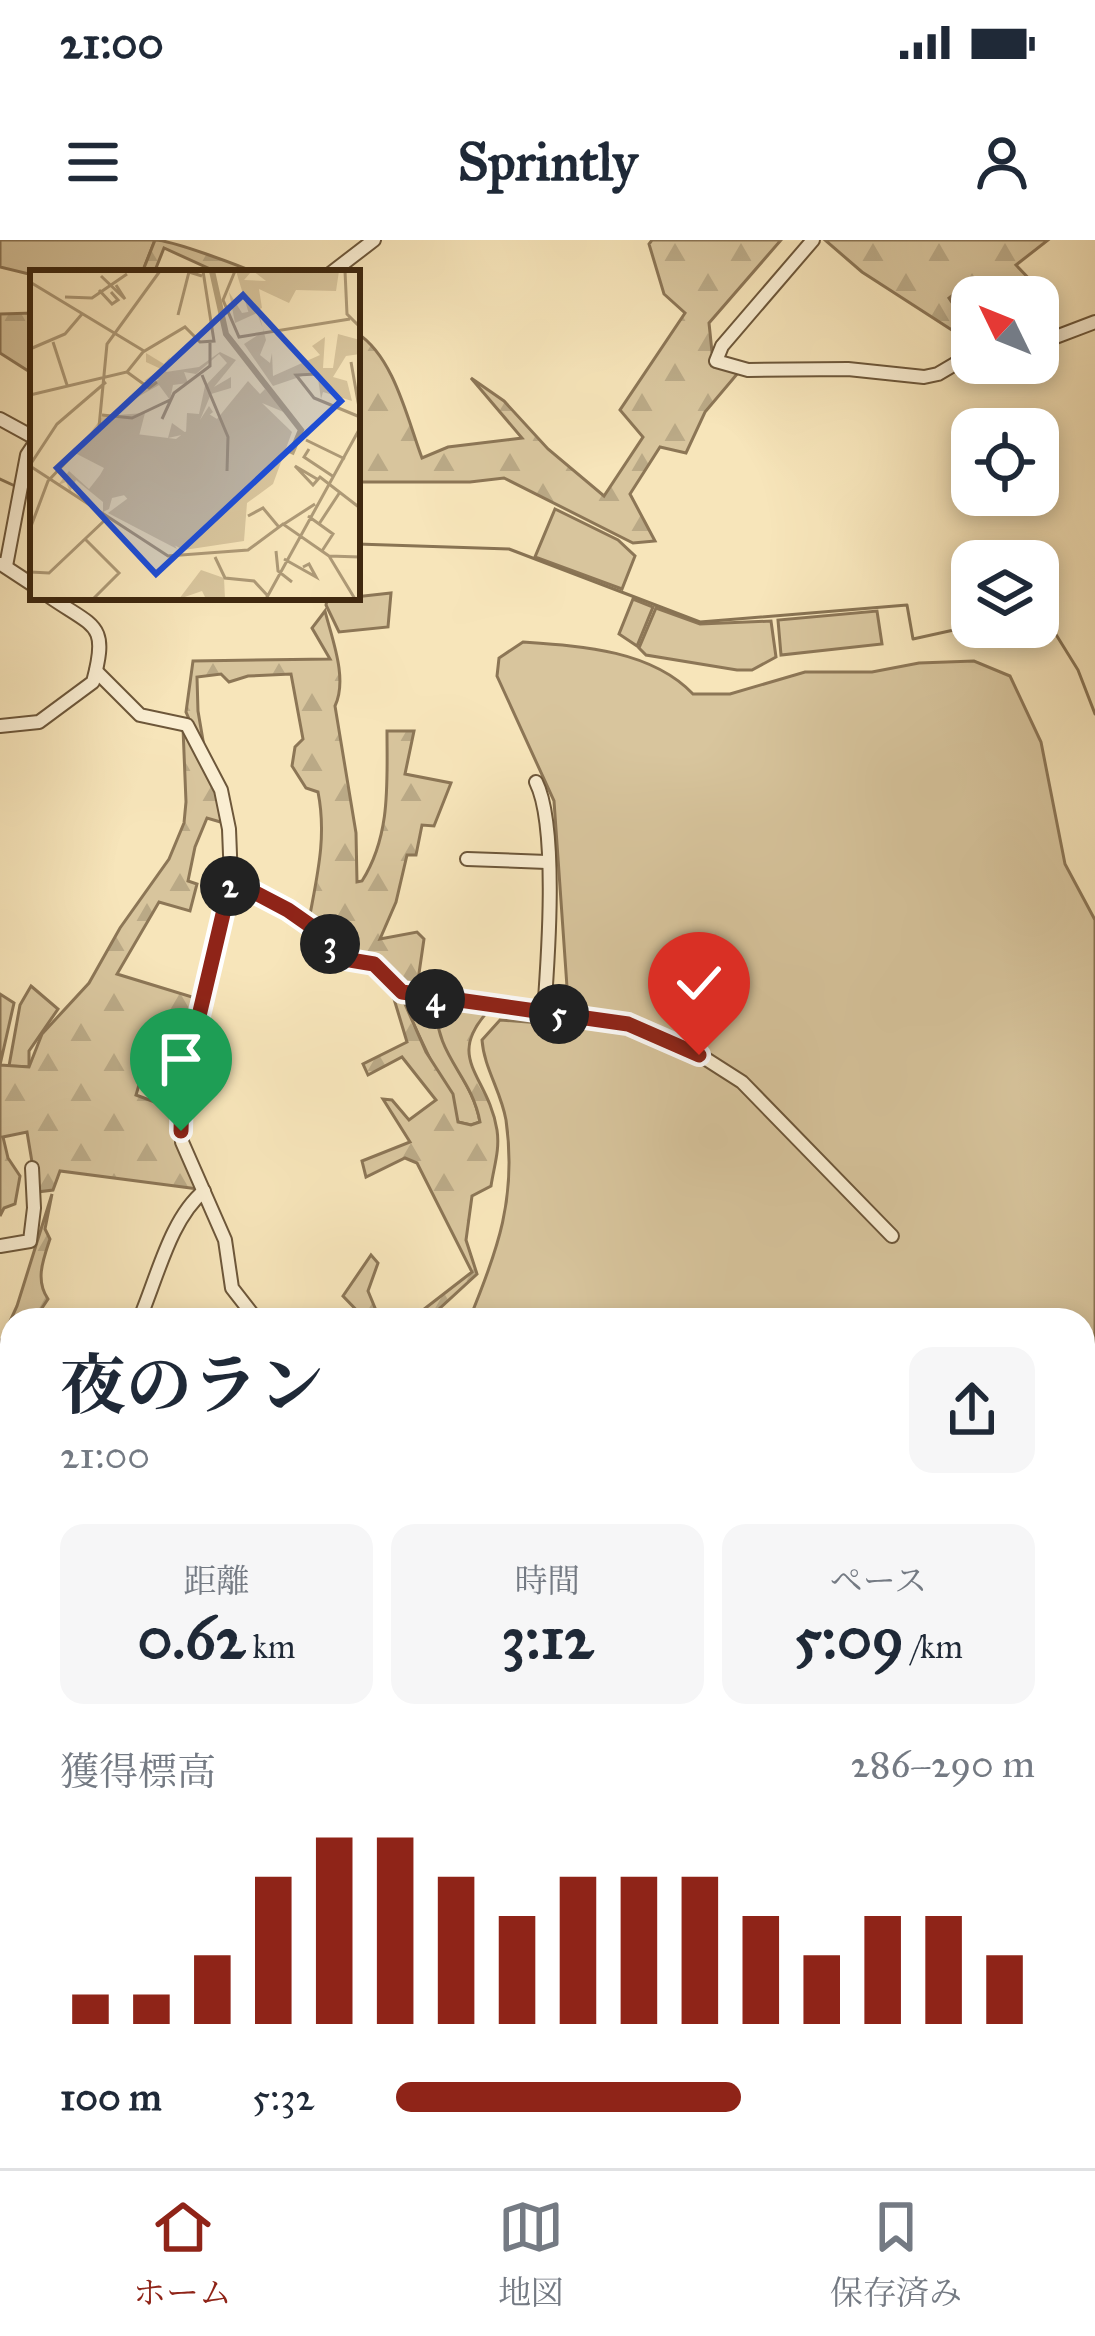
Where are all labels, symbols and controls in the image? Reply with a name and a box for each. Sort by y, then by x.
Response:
text: 21:00 [60,15,164,70]
icon: menu [60,129,126,195]
text: Sprintly [457,129,638,195]
icon: person [969,129,1035,195]
inset map [30,270,360,600]
north arrow [951,276,1059,384]
map controls [951,276,1059,648]
button: locate [951,408,1059,516]
button: layers [951,540,1059,648]
pin: 2 [200,856,260,916]
text: 2 [222,866,238,906]
pin: 3 [300,914,360,974]
text: 3 [323,924,337,964]
pin [648,932,750,1055]
icon: check [666,950,732,1016]
pin: 4 [405,969,465,1029]
text: 4 [426,979,444,1019]
pin: 5 [529,984,589,1044]
text: 5 [551,994,567,1034]
pin [130,1008,232,1131]
icon: arrive [148,1026,214,1092]
text: 夜のラン [60,1345,324,1426]
button: share [909,1347,1035,1473]
text: 21:00 [60,1431,150,1479]
text: 距離 [184,1561,250,1601]
text: 時間 [515,1561,581,1601]
text: ペース [830,1561,927,1601]
text: 0.62 [138,1601,245,1674]
text: 3:12 [501,1601,594,1674]
text: 5:09 [794,1601,904,1674]
text: km [245,1627,295,1667]
text: /km [904,1627,963,1667]
text: 286–290 m [851,1740,1035,1788]
text: 獲得標高 [60,1748,216,1796]
text: 100 m [60,2073,162,2121]
text: 5:32 [252,2073,315,2121]
tab: ホーム [133,2194,232,2313]
tab: 地図 [498,2194,564,2313]
tab: 保存済み [830,2194,962,2313]

